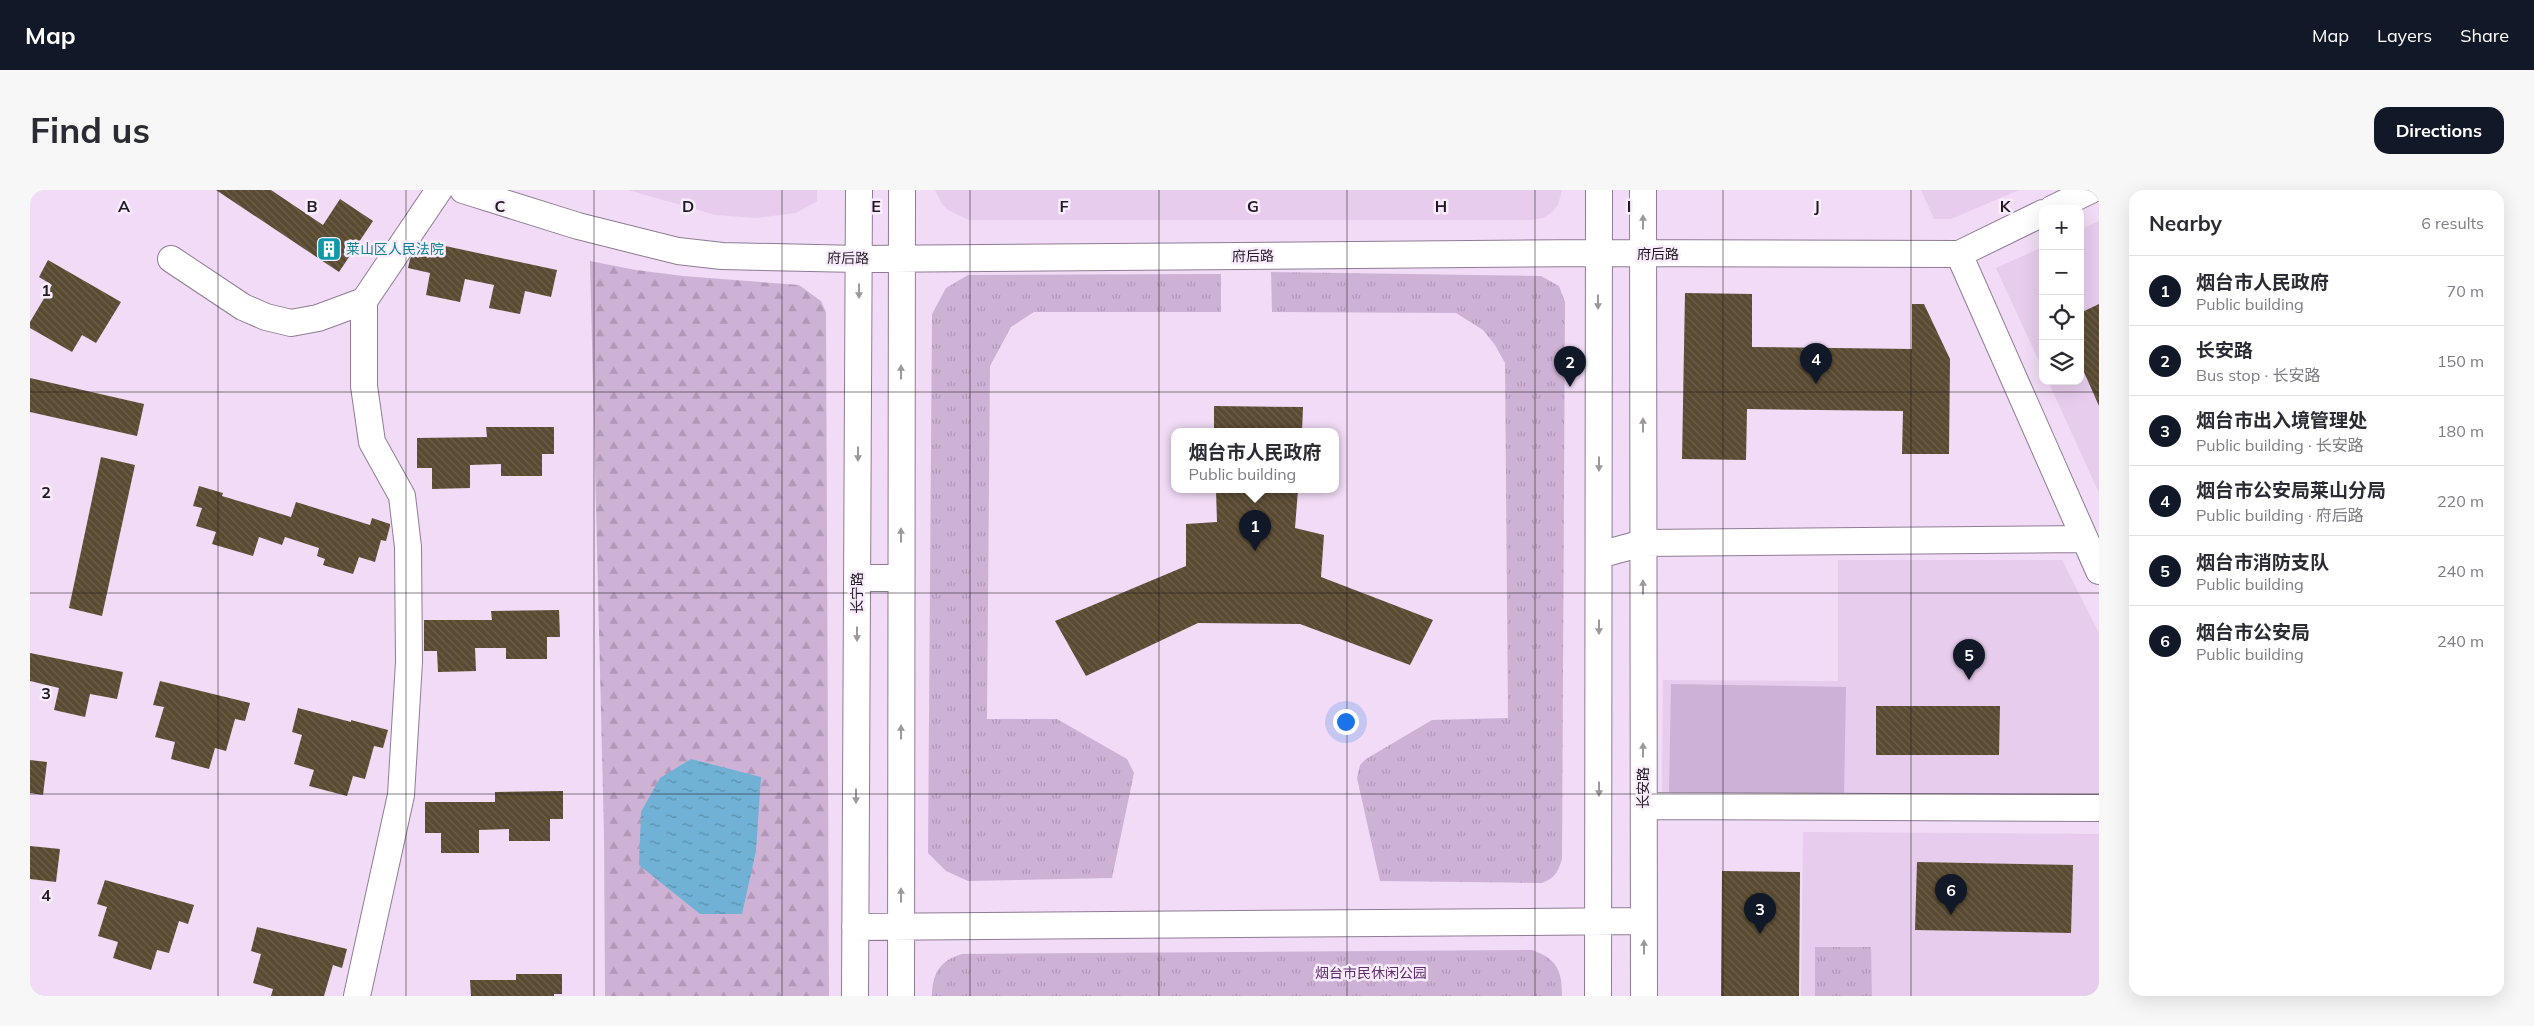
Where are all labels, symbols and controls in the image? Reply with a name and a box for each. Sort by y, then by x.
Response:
text: Map [25,20,76,50]
text: Map [2312,24,2349,47]
text: Layers [2377,24,2432,47]
text: Share [2460,24,2509,47]
button: Directions [2374,107,2504,154]
text: Find us [30,108,150,152]
text: A [118,196,130,216]
text: B [306,196,318,216]
text: C [495,196,506,216]
text: D [682,196,694,216]
text: E [871,196,881,216]
text: F [1059,196,1069,216]
text: G [1247,196,1259,216]
text: H [1435,196,1447,216]
text: I [1627,196,1631,216]
text: J [1814,196,1820,216]
text: K [2000,196,2012,216]
map controls [2039,205,2084,385]
button: + [2039,205,2084,250]
text: Nearby [2149,210,2222,236]
text: 6 results [2421,213,2484,233]
one-way arrow [1639,214,1647,230]
building icon: 莱山区人民法院 [316,236,342,262]
place label: 莱山区人民法院 [346,240,444,258]
street label: 府后路 [1637,245,1679,263]
street label: 府后路 [1232,247,1274,265]
street label: 府后路 [827,249,869,267]
button: − [2039,250,2084,295]
text: 烟台市人民政府 [2196,270,2329,294]
text: 1 [41,280,51,300]
text: 1 [2160,281,2170,301]
text: 70 m [2447,281,2484,301]
one-way arrow [855,283,863,299]
one-way arrow [1594,294,1602,310]
text: Public building [2196,294,2304,314]
button: locate [2039,295,2084,340]
text: 长安路 [2196,338,2253,362]
button: layers [2039,340,2084,385]
pin: 4 [1800,343,1832,384]
pin: 2 [1554,346,1586,387]
text: 2 [2160,351,2170,371]
text: 150 m [2437,351,2484,371]
one-way arrow [897,364,905,380]
text: Bus stop · 长安路 [2196,365,2320,385]
text: 烟台市出入境管理处 [2196,408,2367,432]
one-way arrow [1639,417,1647,433]
text: 3 [2160,421,2170,441]
text: 180 m [2437,421,2484,441]
popup [1171,428,1339,493]
text: Public building · 长安路 [2196,435,2364,455]
text: 烟台市人民政府 [1188,440,1322,464]
one-way arrow [854,446,862,462]
one-way arrow [1595,457,1603,473]
text: Public building [1188,464,1296,484]
text: 烟台市公安局莱山分局 [2196,478,2386,502]
text: 2 [41,482,51,502]
text: 4 [2160,491,2170,511]
text: 220 m [2437,491,2484,511]
text: Public building · 府后路 [2196,505,2364,525]
pin: 1 [1239,510,1271,551]
one-way arrow [897,527,905,543]
text: 烟台市消防支队 [2196,550,2329,574]
text: 5 [2160,561,2170,581]
text: 240 m [2437,561,2484,581]
street label: 长宁路 [848,572,866,614]
text: Public building [2196,574,2304,594]
one-way arrow [1639,579,1647,595]
one-way arrow [1595,619,1603,635]
text: 烟台市公安局 [2196,620,2310,644]
one-way arrow [853,626,861,642]
text: 6 [2160,631,2170,651]
text: 240 m [2437,631,2484,651]
pin: 5 [1953,639,1985,680]
text: Public building [2196,644,2304,664]
text: 3 [41,683,51,703]
your location [1333,709,1359,735]
one-way arrow [897,724,905,740]
one-way arrow [1639,742,1647,758]
street label: 长安路 [1634,767,1652,809]
one-way arrow [1595,782,1603,798]
one-way arrow [852,788,860,804]
pin: 6 [1935,874,1967,915]
text: 4 [41,885,51,905]
one-way arrow [897,887,905,903]
pin: 3 [1744,893,1776,934]
one-way arrow [1640,939,1648,955]
park label: 烟台市民休闲公园 [1315,964,1427,982]

